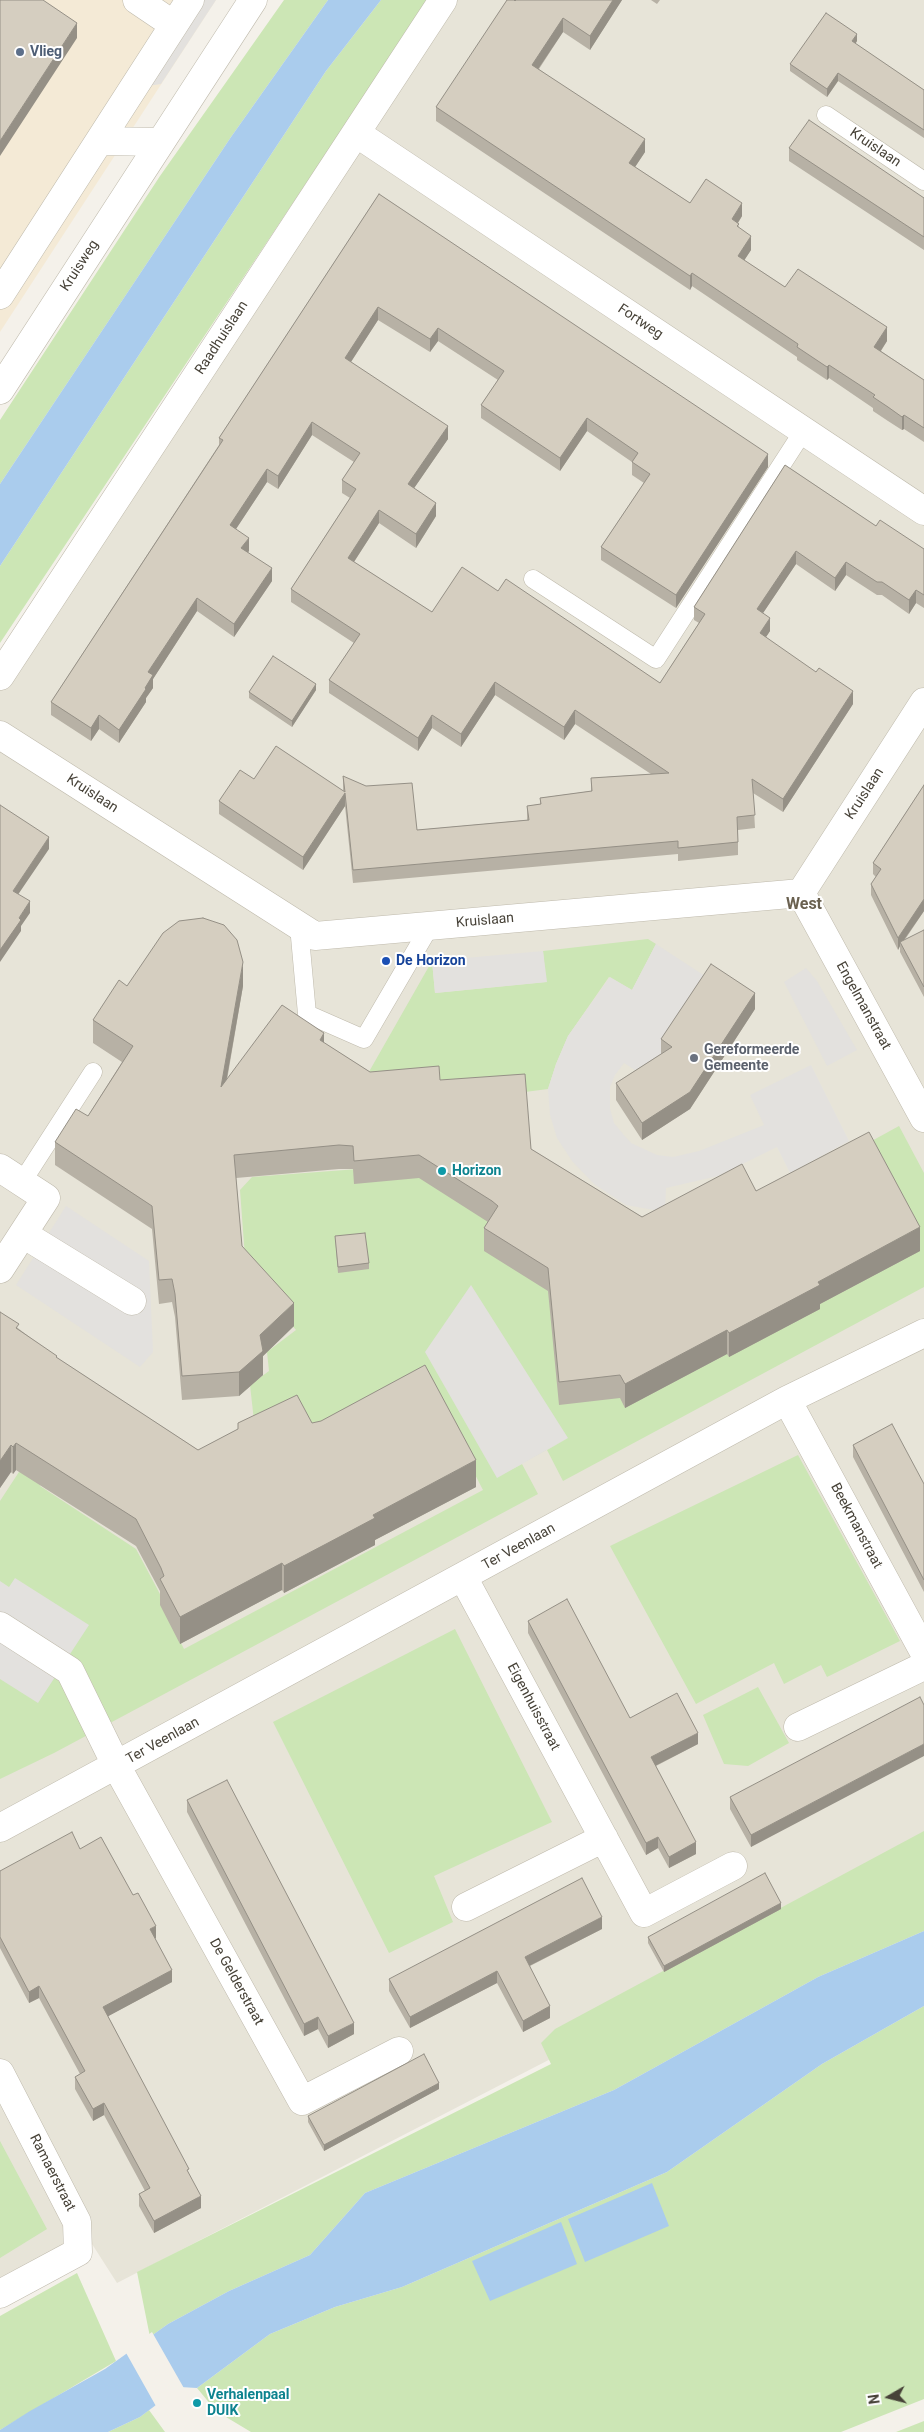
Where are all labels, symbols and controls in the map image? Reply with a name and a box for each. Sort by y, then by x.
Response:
place label: Vlieg [30,44,62,60]
marker: Vlieg [14,46,26,58]
street label: Kruislaan [846,125,904,171]
street label: Kruisweg [57,237,103,295]
street label: Raadhuislaan [192,298,252,378]
street label: Fortweg [614,301,666,343]
street label: Kruislaan [842,765,888,823]
street label: Kruislaan [63,771,121,817]
district label: West [786,895,822,915]
street label: Kruislaan [455,910,515,932]
place label: De Horizon [396,953,466,969]
marker: De Horizon [380,955,392,967]
street label: Engelmanstraat [832,959,894,1053]
place label: Gereformeerde Gemeente [704,1042,799,1074]
marker: Gereformeerde Gemeente [688,1052,700,1064]
place label: Horizon [452,1163,501,1179]
marker: Horizon [436,1165,448,1177]
street label: Beekmanstraat [826,1480,886,1572]
street label: Ter Veenlaan [480,1520,558,1574]
street label: Eigenhuisstraat [503,1660,563,1754]
street label: Ter Veenlaan [124,1714,202,1768]
street label: De Gelderstraat [205,1936,267,2028]
street label: Ramaerstraat [25,2132,79,2214]
north arrow [864,2372,914,2422]
place label: Verhalenpaal DUIK [207,2387,290,2420]
text: N [866,2393,883,2405]
marker: Verhalenpaal DUIK [191,2397,203,2409]

